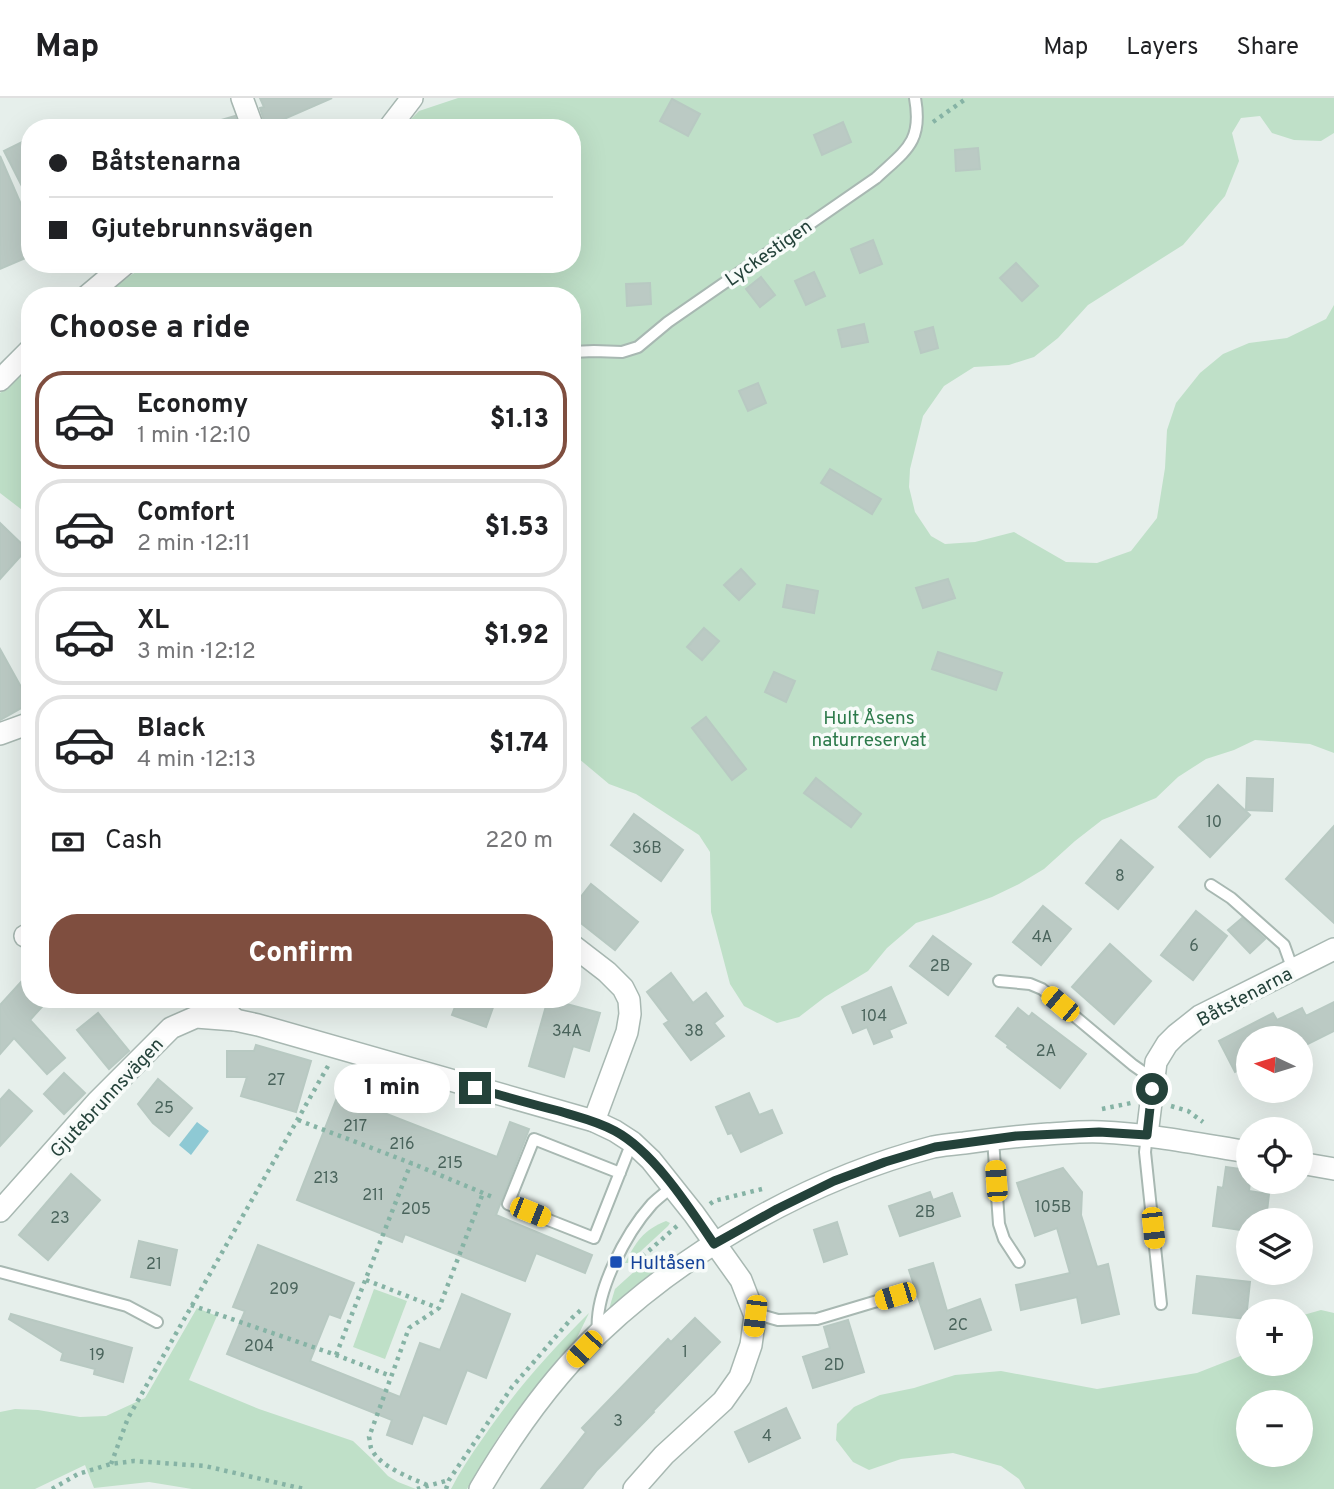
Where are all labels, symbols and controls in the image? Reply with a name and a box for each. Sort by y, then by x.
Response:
text: Map [35,27,99,69]
text: Map [1043,33,1088,63]
text: Layers [1126,33,1198,63]
text: Share [1236,33,1299,63]
text: Båtstenarna [91,147,241,180]
text: Gjutebrunnsvägen [91,214,313,247]
street label: Lyckestigen [721,215,817,292]
text: Choose a ride [49,309,250,349]
icon: car [53,389,116,452]
text: Economy [137,389,248,422]
text: $1.13 [490,404,549,437]
text: 1 min · 12:10 [137,422,251,451]
icon: car [53,497,116,560]
text: Comfort [137,497,235,530]
text: $1.53 [484,512,549,545]
text: 2 min · 12:11 [137,530,251,559]
icon: car [53,605,116,668]
text: XL [137,605,169,638]
text: $1.92 [484,620,549,653]
text: 3 min · 12:12 [137,638,256,667]
park label: Hult Åsens naturreservat [811,707,927,753]
icon: car [53,713,116,776]
text: Black [137,713,206,746]
text: $1.74 [489,728,549,761]
text: 4 min · 12:13 [137,746,256,775]
house number: 10 [1206,813,1222,833]
icon: cash [49,823,87,861]
text: Cash [105,825,162,858]
text: 220 m [485,827,553,856]
house number: 36B [632,839,662,859]
house number: 8 [1115,867,1125,887]
button: Confirm [49,914,553,994]
house number: 4A [1032,928,1052,948]
house number: 6 [1189,937,1199,957]
house number: 2B [930,957,950,977]
street label: Båtstenarna [1193,963,1297,1033]
car [1038,982,1083,1026]
house number: 104 [861,1007,887,1027]
house number: 34A [552,1022,582,1042]
house number: 38 [684,1022,704,1042]
north arrow [1236,1026,1312,1102]
map controls [1236,1026,1313,1467]
street label: Gjutebrunnsvägen [46,1033,169,1163]
house number: 2A [1036,1042,1056,1062]
callout: 1 min [335,1063,450,1112]
house number: 27 [267,1071,285,1091]
route end [459,1072,491,1104]
route start [1136,1073,1168,1105]
text: 1 min [364,1074,420,1103]
house number: 25 [154,1099,174,1119]
house number: 217 [343,1117,367,1137]
button: locate [1236,1117,1313,1194]
house number: 216 [389,1135,415,1155]
house number: 215 [437,1154,463,1174]
car [985,1159,1008,1203]
house number: 213 [313,1169,339,1189]
house number: 211 [362,1186,384,1206]
car [507,1194,554,1230]
house number: 105B [1035,1198,1071,1218]
house number: 205 [401,1200,431,1220]
house number: 2B [915,1203,935,1223]
car [1141,1206,1166,1250]
button: layers [1236,1208,1313,1285]
house number: 23 [50,1209,70,1229]
place label: Hultåsen [630,1252,706,1276]
marker: Hultåsen [608,1254,624,1270]
house number: 21 [146,1255,162,1275]
house number: 209 [269,1280,299,1300]
car [872,1280,919,1312]
car [743,1294,768,1338]
button: + [1236,1299,1313,1376]
house number: 2C [948,1316,968,1336]
car [562,1326,607,1372]
house number: 204 [244,1337,274,1357]
house number: 1 [682,1343,688,1363]
house number: 19 [89,1346,105,1366]
house number: 2D [824,1356,844,1376]
button: − [1236,1390,1313,1467]
house number: 3 [613,1412,623,1432]
house number: 4 [762,1427,772,1447]

